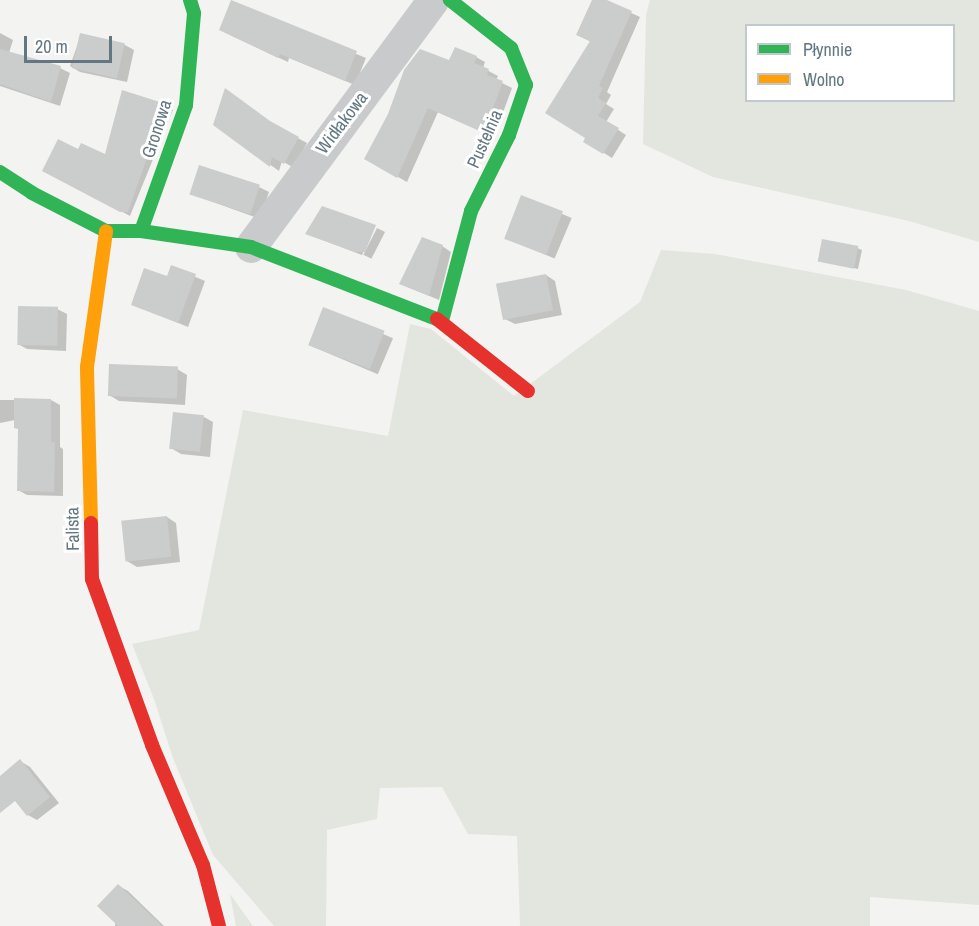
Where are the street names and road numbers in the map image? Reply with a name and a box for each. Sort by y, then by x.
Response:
street label: Widłakowa [312,88,372,158]
street label: Gronowa [137,97,177,161]
street label: Pustelnia [463,106,507,172]
street label: Falista [62,507,84,551]

